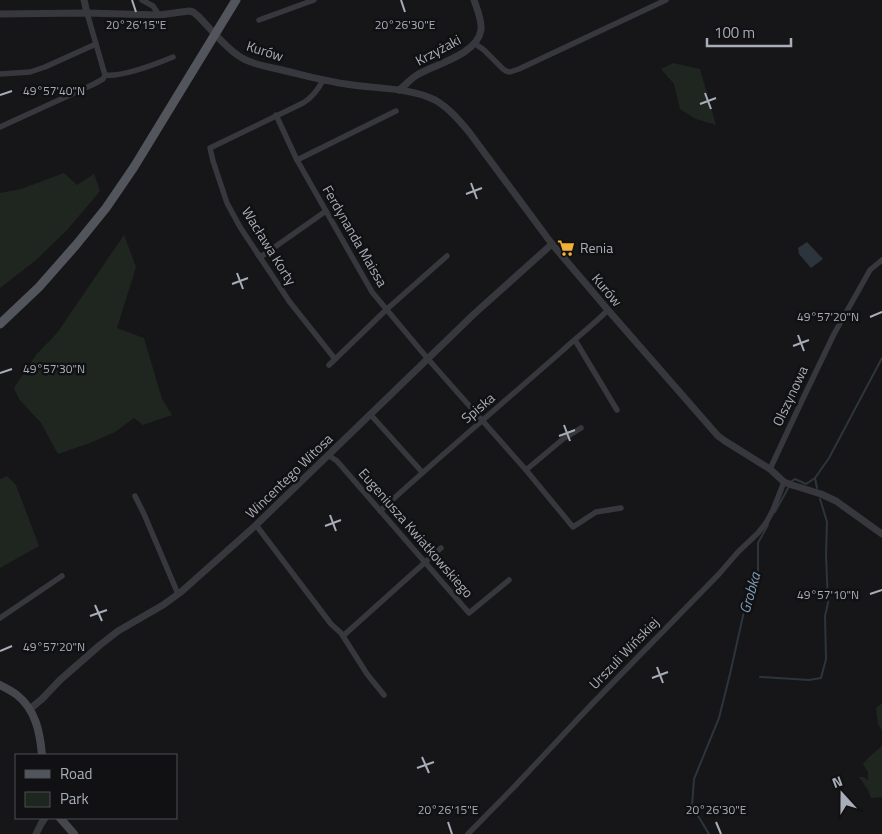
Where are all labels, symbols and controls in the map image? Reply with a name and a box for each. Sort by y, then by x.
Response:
text: 20°26'15"E [106,15,167,34]
text: 20°26'30"E [375,15,436,34]
scale bar [707,15,791,47]
text: 100 m [714,21,755,44]
street label: Krzyżaki [411,29,464,70]
street label: Kurów [244,35,287,66]
text: 49°57'40"N [23,81,85,100]
street label: Ferdynanda Maissa [318,181,393,291]
street label: Wacława Korty [237,202,302,289]
place label: Renia [580,237,613,258]
supermarket icon: Renia [556,238,576,258]
street label: Kurów [587,268,628,311]
text: 49°57'20"N [797,307,859,326]
text: 49°57'30"N [23,359,85,378]
street label: Olszynowa [766,362,813,429]
street label: Spiska [456,387,499,428]
street label: Wincentego Witosa [240,428,337,523]
street label: Eugeniusza Kwiatkowskiego [354,463,479,602]
water label: Grobka [733,568,767,616]
text: 49°57'10"N [797,585,859,604]
street label: Urszuli Wińskiej [584,612,663,693]
text: 49°57'20"N [23,637,85,656]
legend [15,754,178,819]
text: Road [60,762,92,785]
north arrow [817,769,867,819]
text: N [829,770,845,793]
text: Park [60,787,89,810]
text: 20°26'15"E [418,800,479,819]
text: 20°26'30"E [686,800,747,819]

